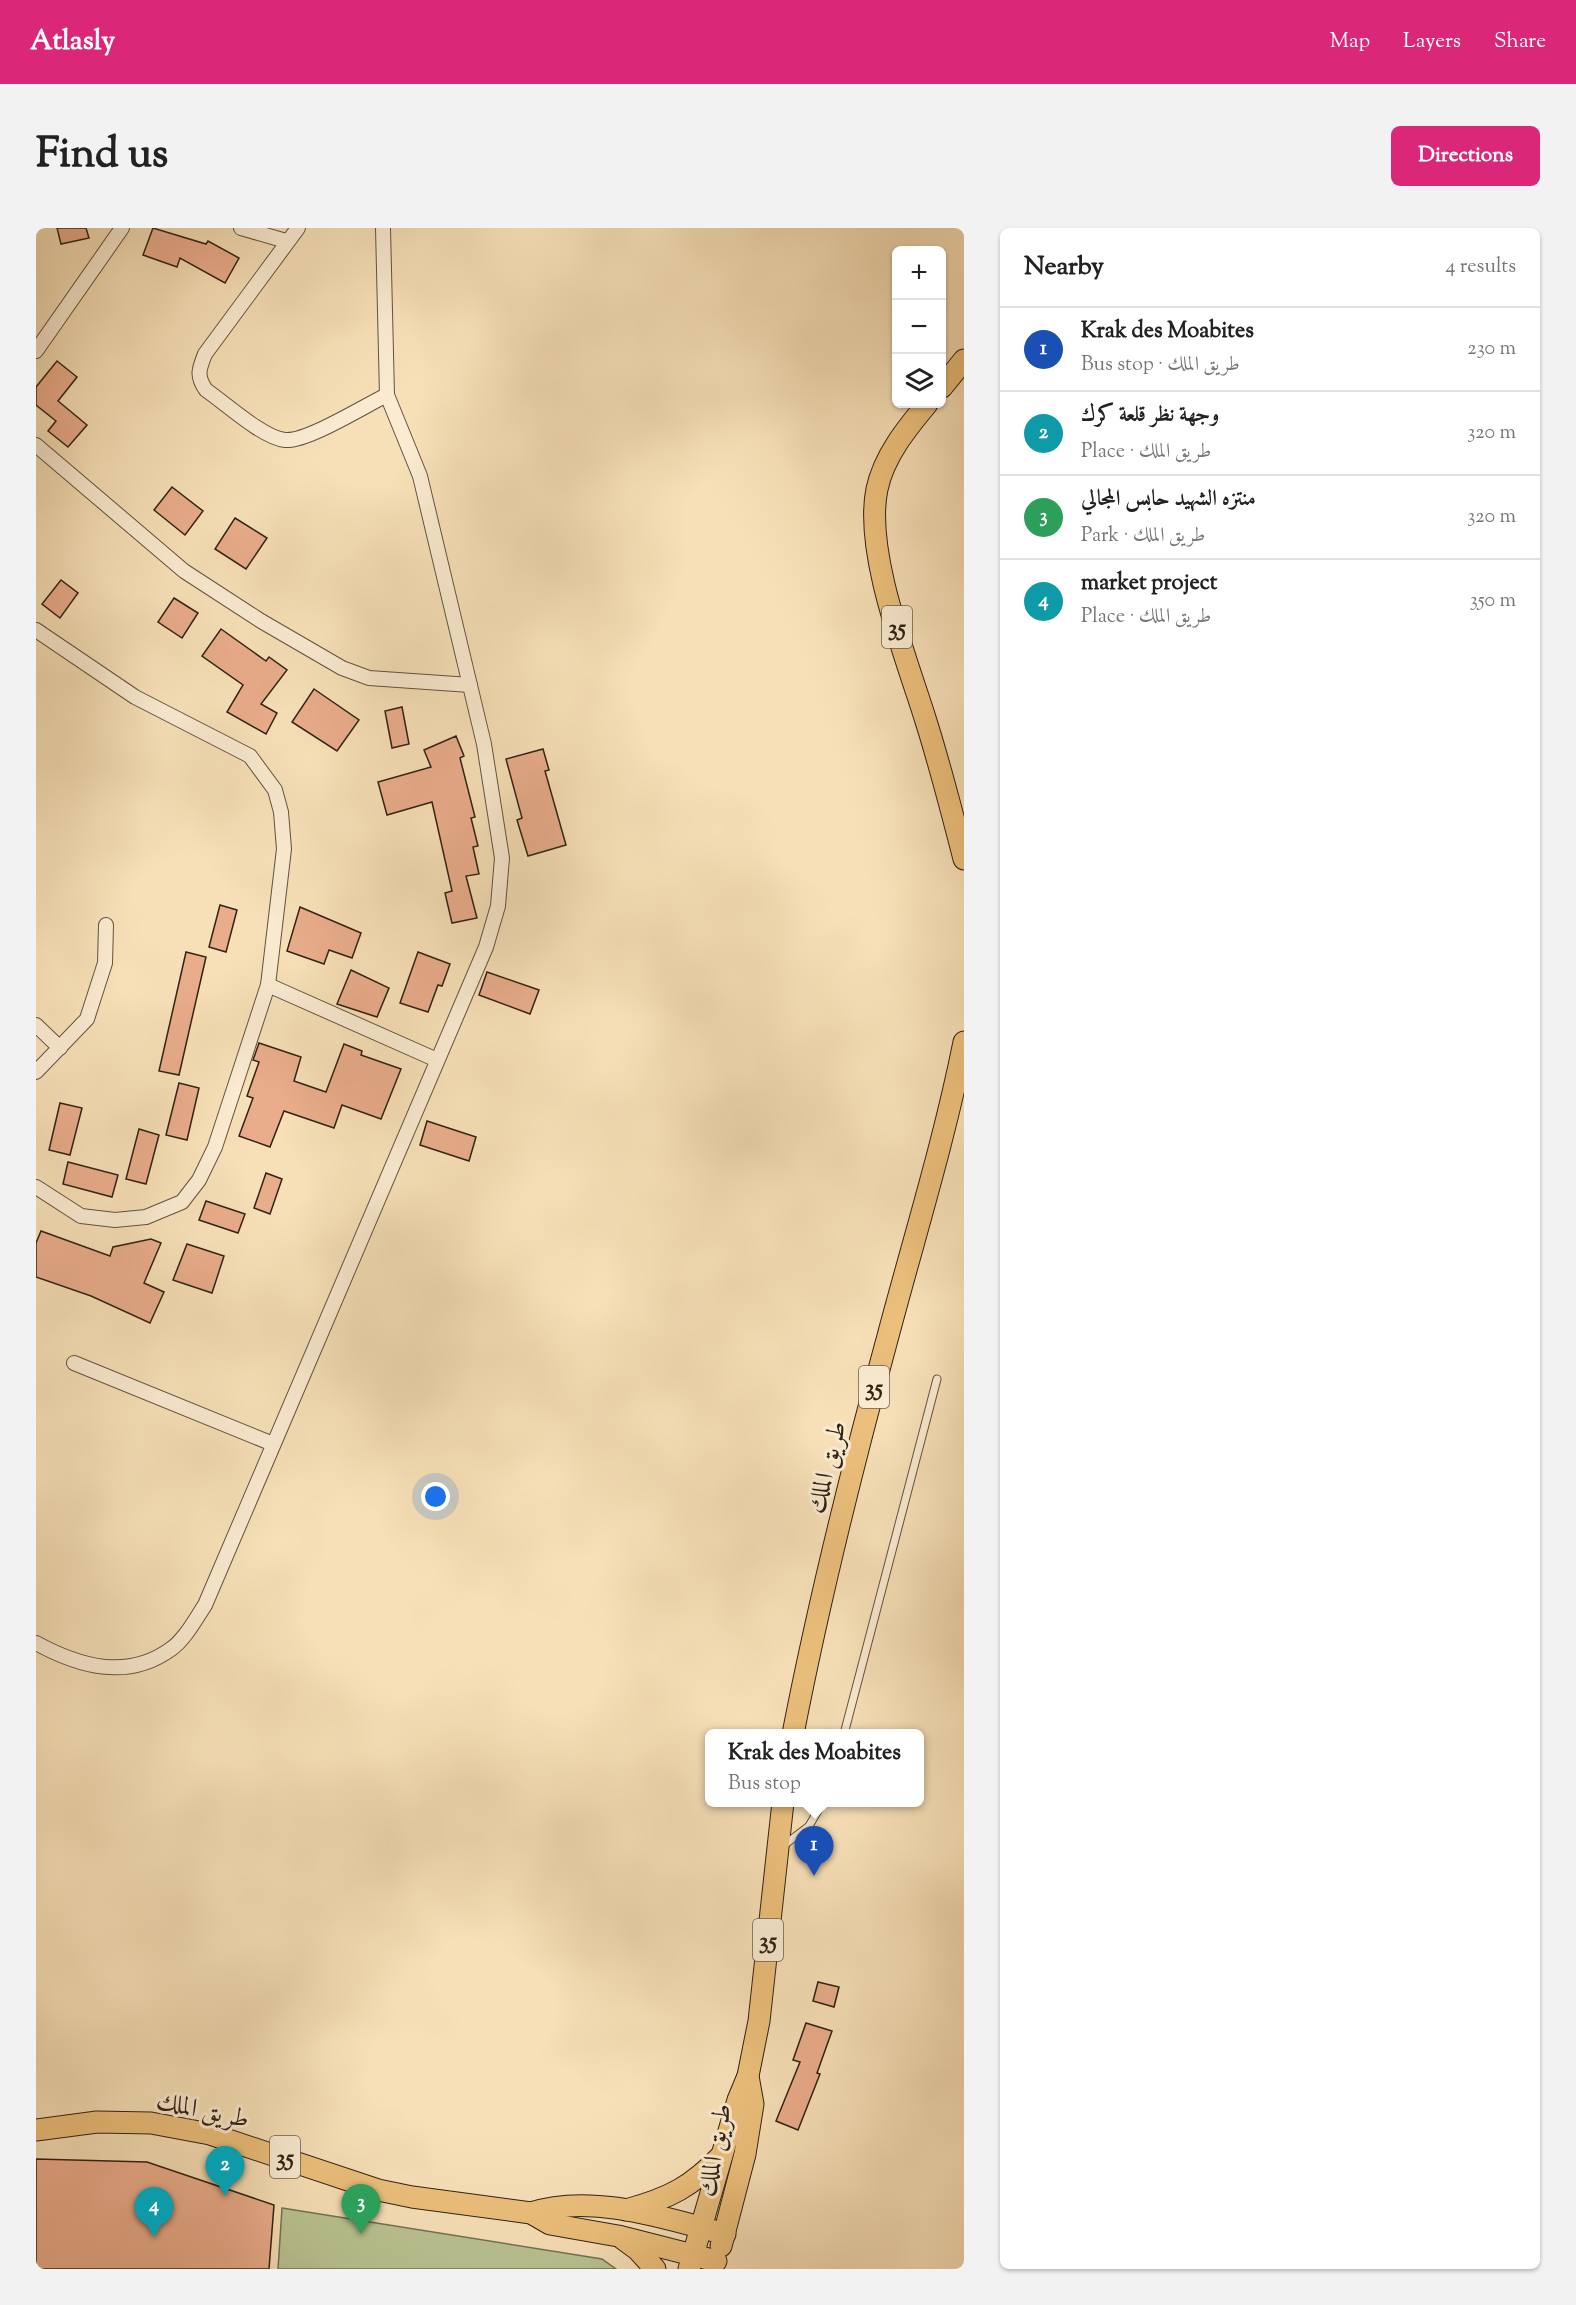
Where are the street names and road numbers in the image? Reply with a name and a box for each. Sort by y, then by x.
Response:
road number: 35 [882,606,912,648]
road number: 35 [859,1366,889,1408]
street label: طريق الملك [799,1417,858,1518]
road number: 35 [753,1919,783,1961]
street label: طريق الملك [153,2084,252,2139]
street label: طريق الملك [690,2101,743,2200]
road number: 35 [270,2136,300,2178]

